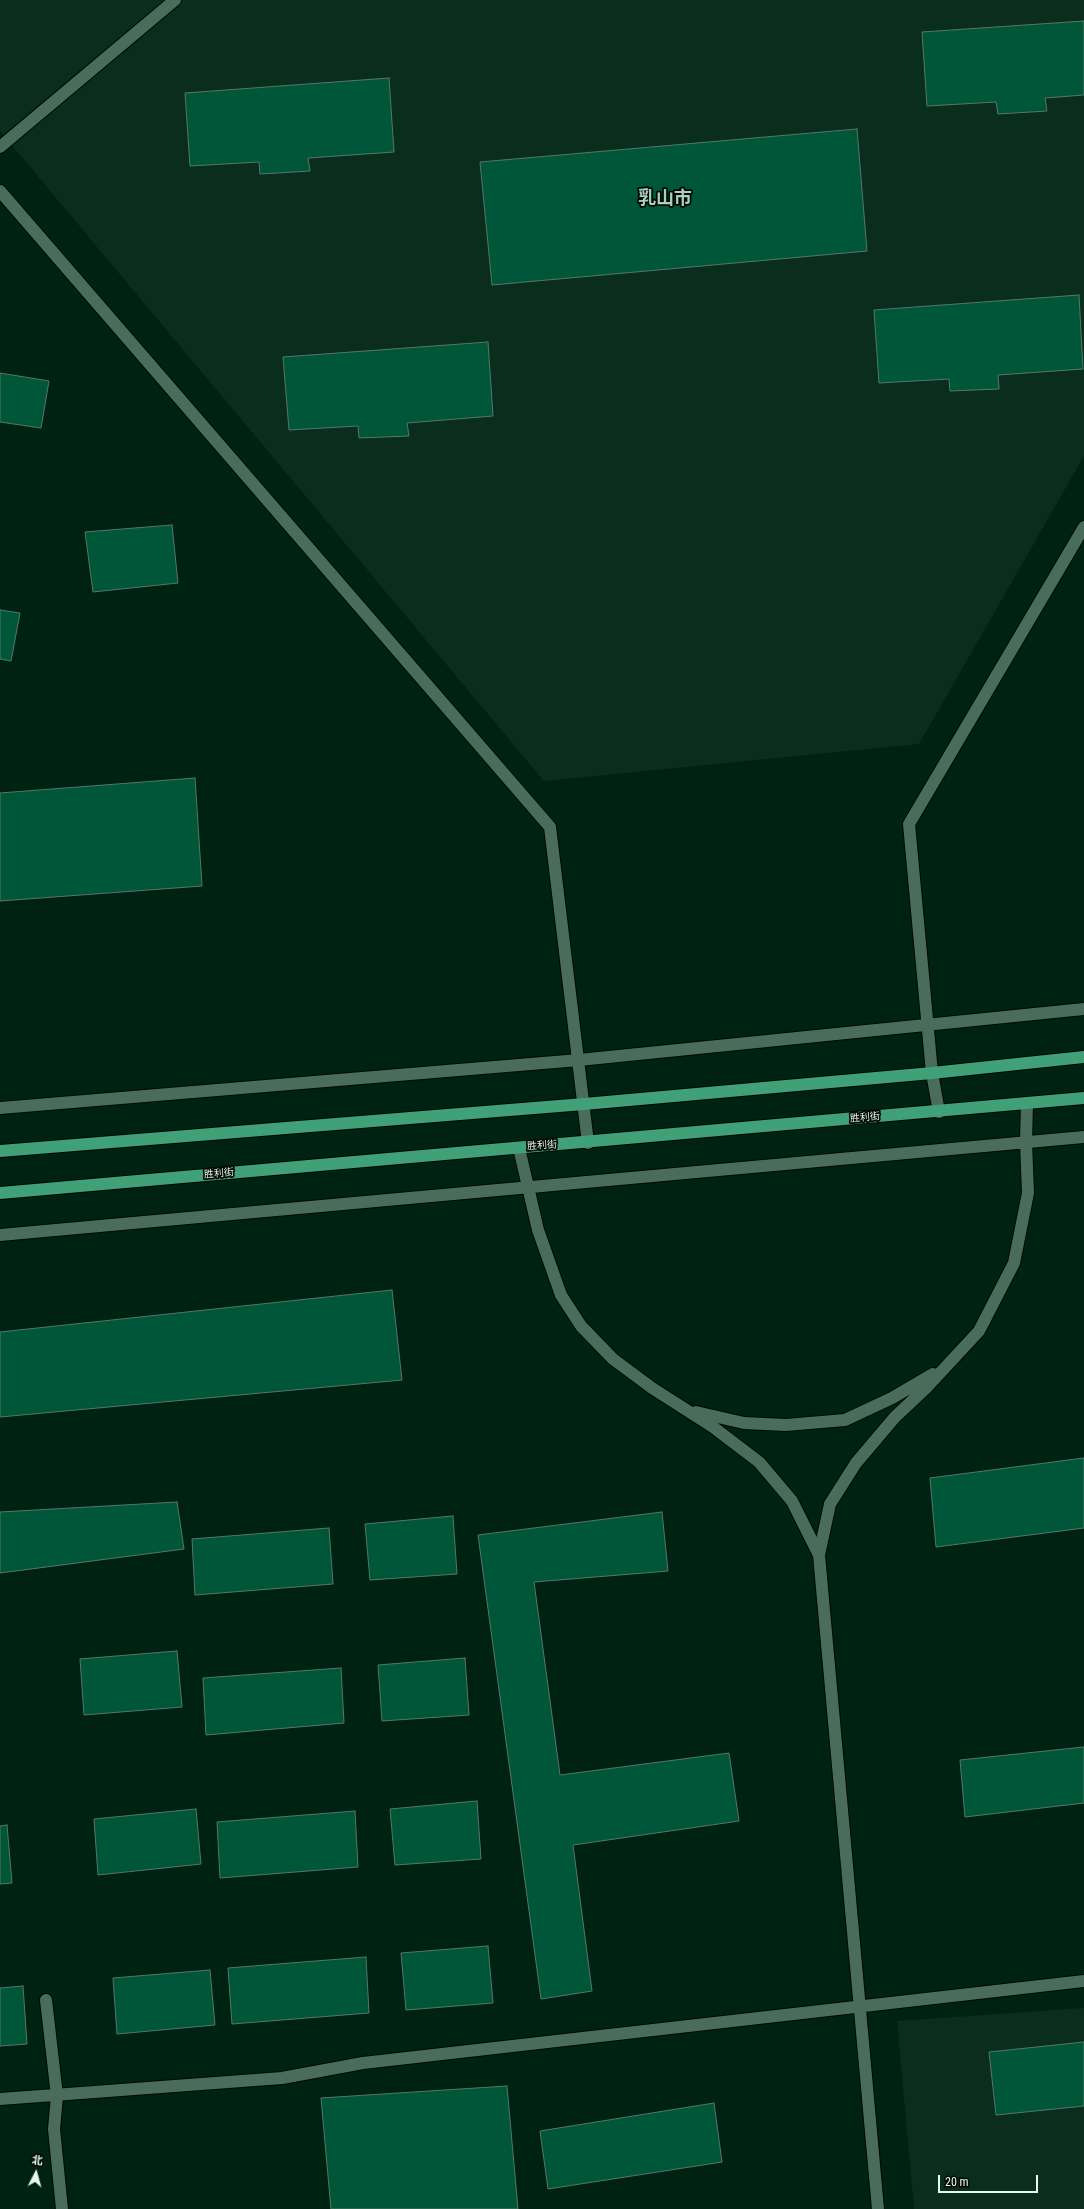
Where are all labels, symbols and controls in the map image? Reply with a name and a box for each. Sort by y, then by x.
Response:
district label: 乳山市 [638,188,692,210]
street label: 胜利街 [850,1111,880,1125]
street label: 胜利街 [527,1139,557,1153]
street label: 胜利街 [204,1167,234,1181]
north arrow [16,2153,56,2193]
text: 北 [31,2154,43,2168]
scale bar [940,2167,1040,2193]
text: 20 m [945,2175,969,2189]

